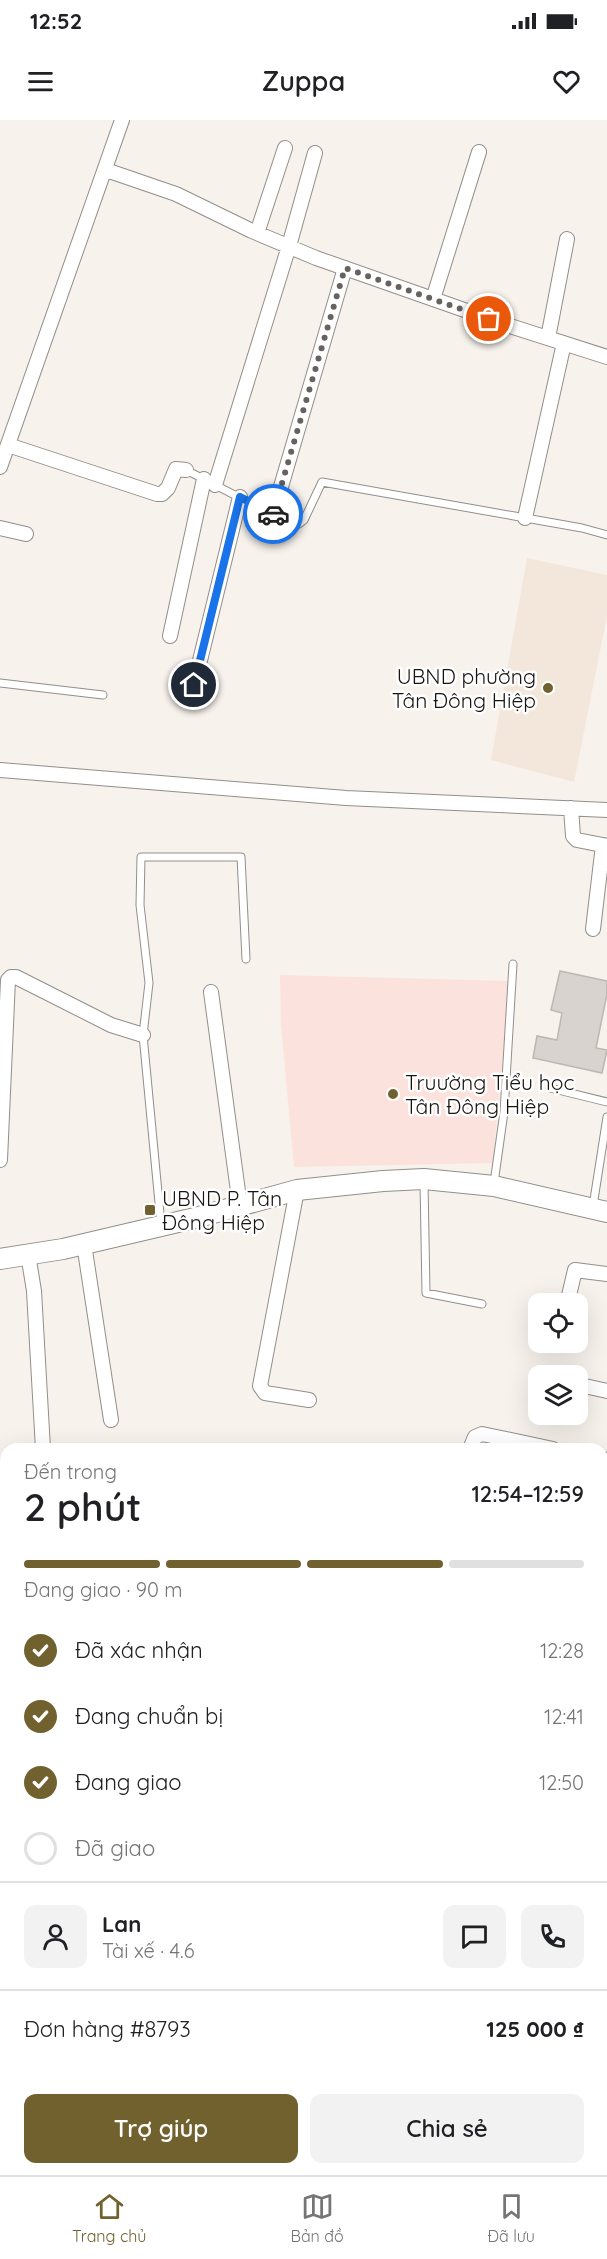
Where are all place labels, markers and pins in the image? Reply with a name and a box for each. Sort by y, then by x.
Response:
pin [463,293,514,344]
pin [168,659,219,710]
place label: UBND phường Tân Đông Hiệp [392,663,536,713]
marker: UBND phường Tân Đông Hiệp [541,681,555,695]
place label: Truường Tiểu học Tân Đông Hiệp [405,1069,574,1119]
marker: Truường Tiểu học Tân Đông Hiệp [386,1087,400,1101]
place label: UBND P. Tân Đông Hiệp [162,1185,282,1235]
marker: UBND P. Tân Đông Hiệp [143,1203,157,1217]

